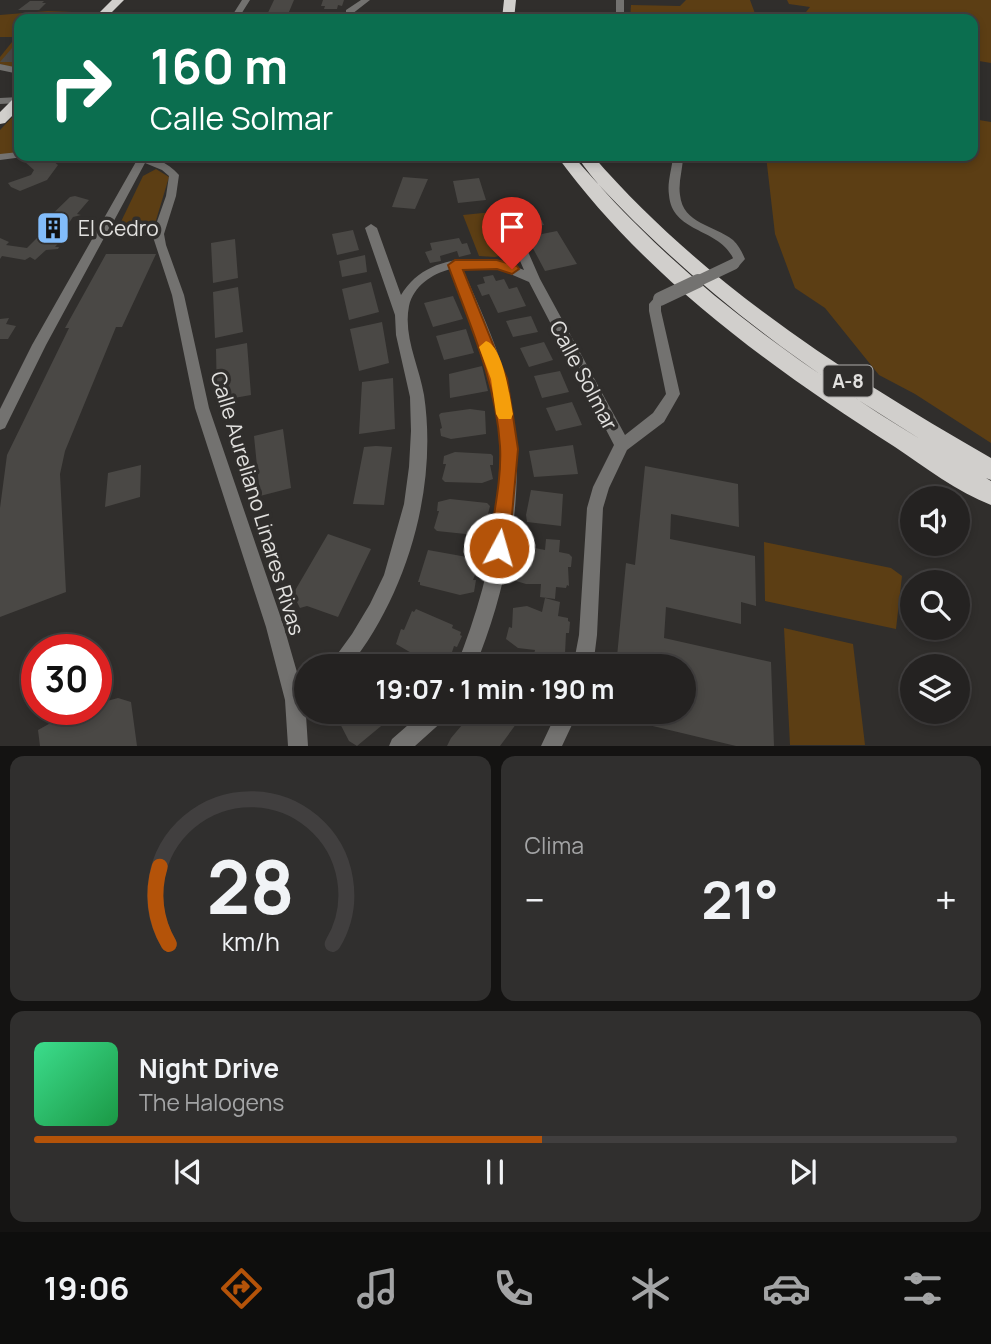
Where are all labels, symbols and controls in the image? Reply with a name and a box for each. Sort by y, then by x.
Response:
text: 160 m [150,32,288,99]
icon: right [35,42,126,133]
text: Calle Solmar [150,96,333,140]
pin [482,197,542,269]
icon: arrive [493,208,531,246]
building icon: El Cedro [34,209,72,247]
place label: El Cedro [78,214,159,242]
street label: Calle Solmar [543,315,625,435]
road number: A-8 [824,366,872,396]
street label: Calle Aureliano Linares Rivas [204,368,312,638]
map controls [900,486,970,724]
button: sound [900,486,970,556]
position arrow [462,511,536,585]
button: search [900,570,970,640]
speed limit sign: 30 [21,634,112,725]
button: layers [900,654,970,724]
text: 19:07 · 1 min · 190 m [376,671,614,707]
text: Clima [525,829,584,861]
text: 28 [206,837,294,937]
text: 21° [701,864,779,935]
text: − [525,873,545,925]
text: + [935,873,957,925]
text: km/h [221,924,279,959]
text: Night Drive [139,1050,279,1086]
text: The Halogens [139,1086,284,1118]
icon: previous [169,1153,207,1191]
icon: pause [476,1153,514,1191]
icon: next [784,1153,822,1191]
icon: directions [217,1264,266,1313]
icon: music [353,1264,402,1313]
icon: phone [489,1264,538,1313]
icon: climate [626,1264,675,1313]
icon: car [762,1264,811,1313]
icon: filters [898,1264,947,1313]
text: 19:06 [44,1266,129,1310]

